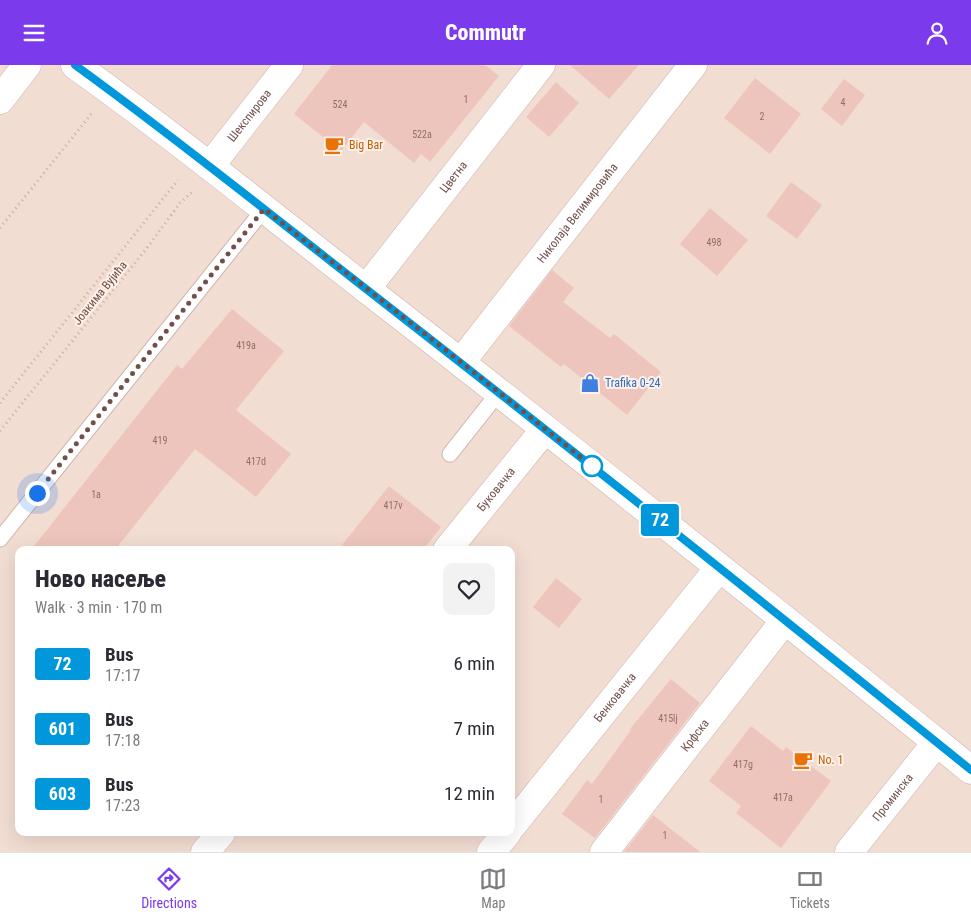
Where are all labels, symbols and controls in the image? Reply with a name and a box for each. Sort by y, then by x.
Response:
icon: menu [20,19,48,47]
icon: person [923,19,951,47]
text: Commutr [445,20,526,45]
street label: Шекспирова [225,86,274,145]
house number: 1 [464,94,468,105]
house number: 4 [841,97,846,108]
house number: 524 [333,99,347,110]
house number: 2 [760,111,765,122]
house number: 522a [412,129,432,140]
cafe icon: Big Bar [323,134,345,156]
place label: Big Bar [349,138,383,152]
street label: Цветна [437,158,470,196]
street label: Николаја Велимировића [534,160,621,266]
house number: 498 [707,237,721,248]
street label: Јоакима Вујића [70,258,130,328]
house number: 419a [236,340,256,351]
shop icon: Trafika 0-24 [579,372,601,394]
place label: Trafika 0-24 [605,376,661,390]
house number: 419 [153,435,167,446]
unlabelled marker [581,455,603,477]
house number: 417d [246,456,266,467]
street label: Буковачка [474,464,518,514]
your location [25,481,50,506]
house number: 1a [91,489,101,500]
house number: 417v [383,500,403,511]
line badge: 72 [638,504,682,536]
text: 72 [651,509,669,530]
button: heart [443,563,495,615]
text: Ново насеље [35,565,166,593]
text: Walk · 3 min · 170 m [35,598,162,617]
text: Bus [105,643,134,666]
text: 6 min [453,652,495,675]
text: 72 [53,653,72,674]
text: 17:17 [105,666,140,685]
street label: Бенковачка [591,670,639,725]
text: Bus [105,708,134,731]
house number: 415lj [658,713,678,724]
street label: Крфска [678,716,712,754]
text: 7 min [453,717,495,740]
text: 601 [49,718,76,739]
text: 17:18 [105,731,140,750]
cafe icon: No. 1 [792,749,814,771]
place label: No. 1 [818,753,843,767]
house number: 417g [733,759,753,770]
street label: Проминска [870,771,916,824]
text: Bus [105,773,134,796]
text: 12 min [444,782,495,805]
text: 603 [49,783,76,804]
house number: 417a [773,792,793,803]
house number: 1 [599,794,603,805]
text: 17:23 [105,796,140,815]
house number: 1 [663,830,667,841]
tab: Directions [141,865,197,911]
tab: Map [479,865,507,911]
tab: Tickets [790,865,830,911]

